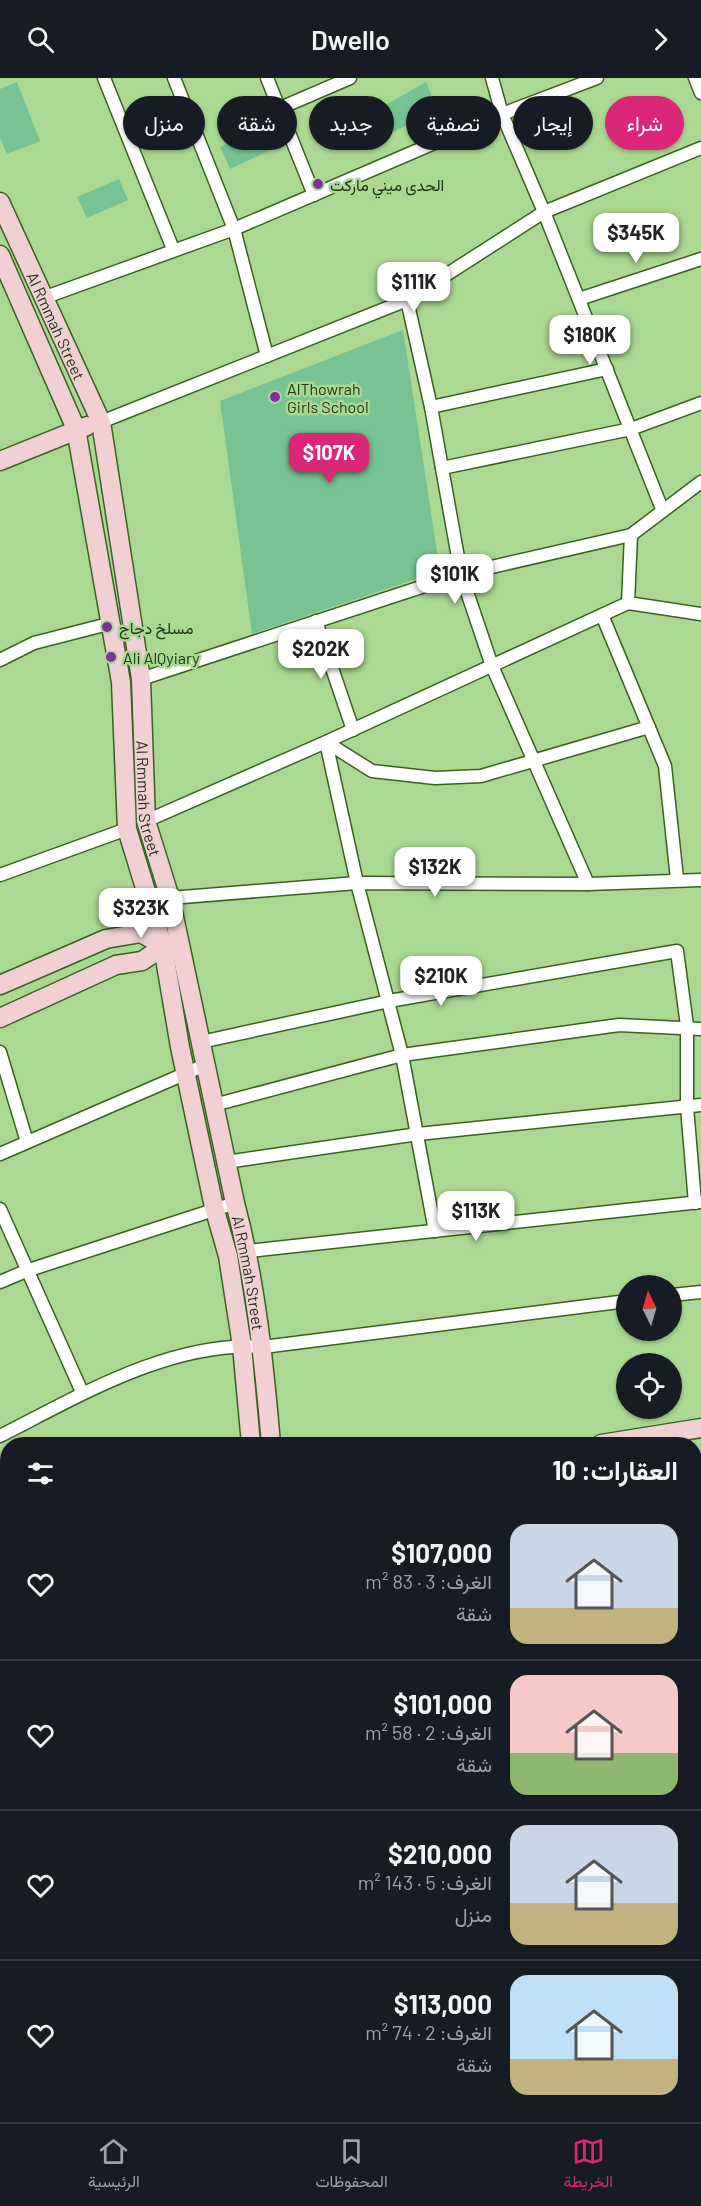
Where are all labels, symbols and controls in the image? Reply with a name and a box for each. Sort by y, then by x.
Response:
icon: search [24,23,57,56]
text: Dwello [311,23,390,55]
icon: forward [644,23,677,56]
chip: منزل [123,96,205,150]
chip: شقة [217,96,297,150]
chip: جديد [309,96,394,150]
chip: تصفية [406,96,501,150]
chip: إيجار [513,96,593,150]
chip: شراء [605,96,684,150]
place label: الحدى ميني ماركت [330,175,444,199]
marker: الحدى ميني ماركت [311,177,325,191]
pin: $345K [594,213,678,264]
text: $345K [607,220,665,244]
pin: $111K [372,262,456,313]
street label: Al Rmmah Street [24,269,90,383]
text: $111K [391,269,437,293]
pin: $180K [548,315,632,366]
text: $180K [563,322,617,346]
place label: AlThowrah Girls School [287,379,369,416]
marker: AlThowrah Girls School [268,390,282,404]
pin: $107K [287,433,371,484]
text: $107K [303,440,355,464]
pin: $101K [413,554,497,605]
text: $101K [430,561,480,585]
place label: مسلخ دجاج [119,618,194,640]
marker: مسلخ دجاج [100,620,114,634]
pin: $202K [279,629,363,680]
text: $202K [292,636,350,660]
place label: Ali AlQyiary [123,648,200,667]
marker: Ali AlQyiary [104,650,118,664]
street label: Al Rmmah Street [134,740,166,858]
pin: $132K [393,847,477,898]
text: $132K [408,854,462,878]
pin: $323K [99,888,183,939]
text: $323K [113,895,169,919]
pin: $210K [399,956,483,1007]
text: $210K [414,963,468,987]
pin: $113K [434,1191,518,1242]
text: $113K [451,1198,501,1222]
street label: Al Rmmah Street [229,1213,269,1331]
north arrow [616,1275,682,1341]
map controls [616,1275,682,1419]
button: locate [616,1353,682,1419]
text: العقارات: 10 [552,1454,678,1485]
icon: filters [24,1457,57,1490]
text: $107,000 [391,1537,492,1568]
icon: home [558,1548,630,1620]
icon: heart [24,1568,57,1601]
text: الغرف: 3 · 83 m² [365,1569,492,1593]
text: شقة [456,1601,492,1625]
text: $101,000 [394,1688,492,1719]
icon: home [558,1699,630,1771]
icon: heart [24,1719,57,1752]
text: الغرف: 2 · 58 m² [365,1720,492,1744]
text: شقة [456,1752,492,1776]
text: $210,000 [388,1838,492,1869]
icon: home [558,1849,630,1921]
icon: heart [24,1869,57,1902]
text: الغرف: 5 · 143 m² [358,1870,492,1894]
text: منزل [455,1902,492,1926]
text: $113,000 [394,1988,492,2019]
icon: home [558,1999,630,2071]
icon: heart [24,2019,57,2052]
text: الغرف: 2 · 74 m² [365,2020,492,2044]
text: شقة [456,2052,492,2076]
tab: الرئيسية [88,2135,140,2196]
tab: المحفوظات [316,2135,388,2196]
tab: الخريطة [564,2135,613,2196]

